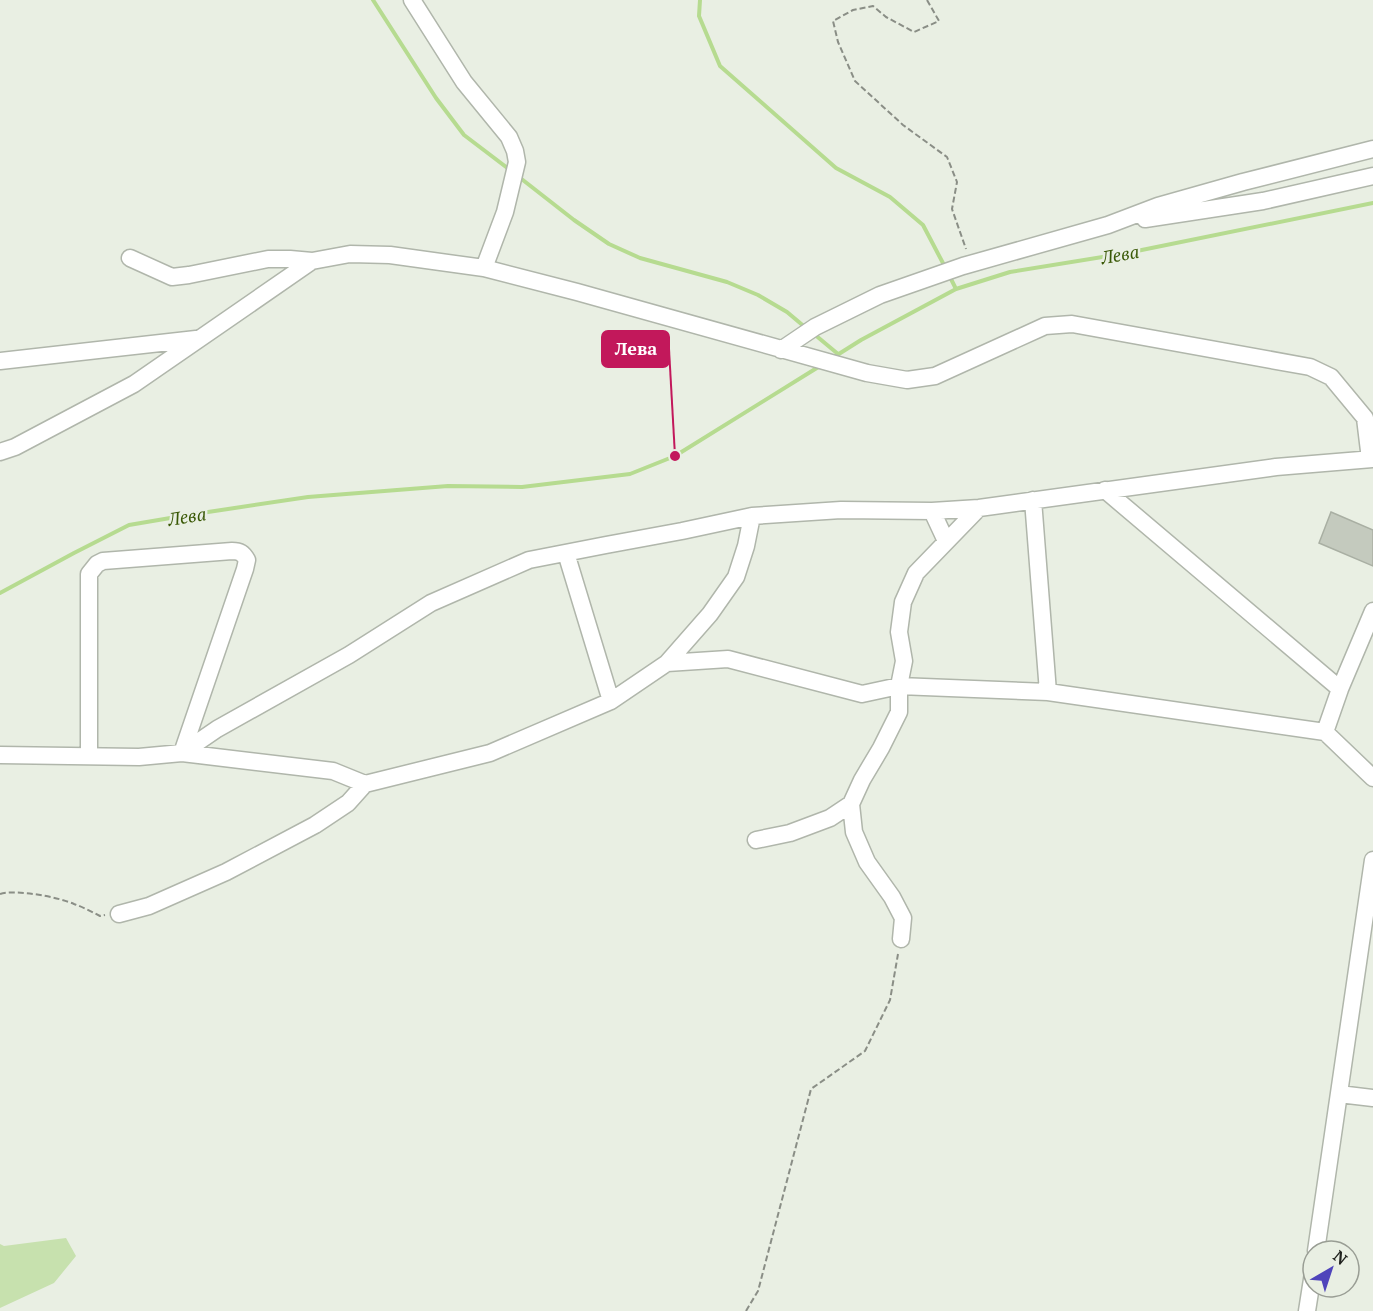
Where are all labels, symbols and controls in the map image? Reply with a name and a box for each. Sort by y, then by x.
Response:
water label: Лева [1098,239,1141,269]
callout: Лева [602,331,669,367]
text: Лева [614,336,657,360]
water label: Лева [165,501,208,531]
north arrow [1301,1239,1361,1299]
text: N [1329,1245,1352,1270]

